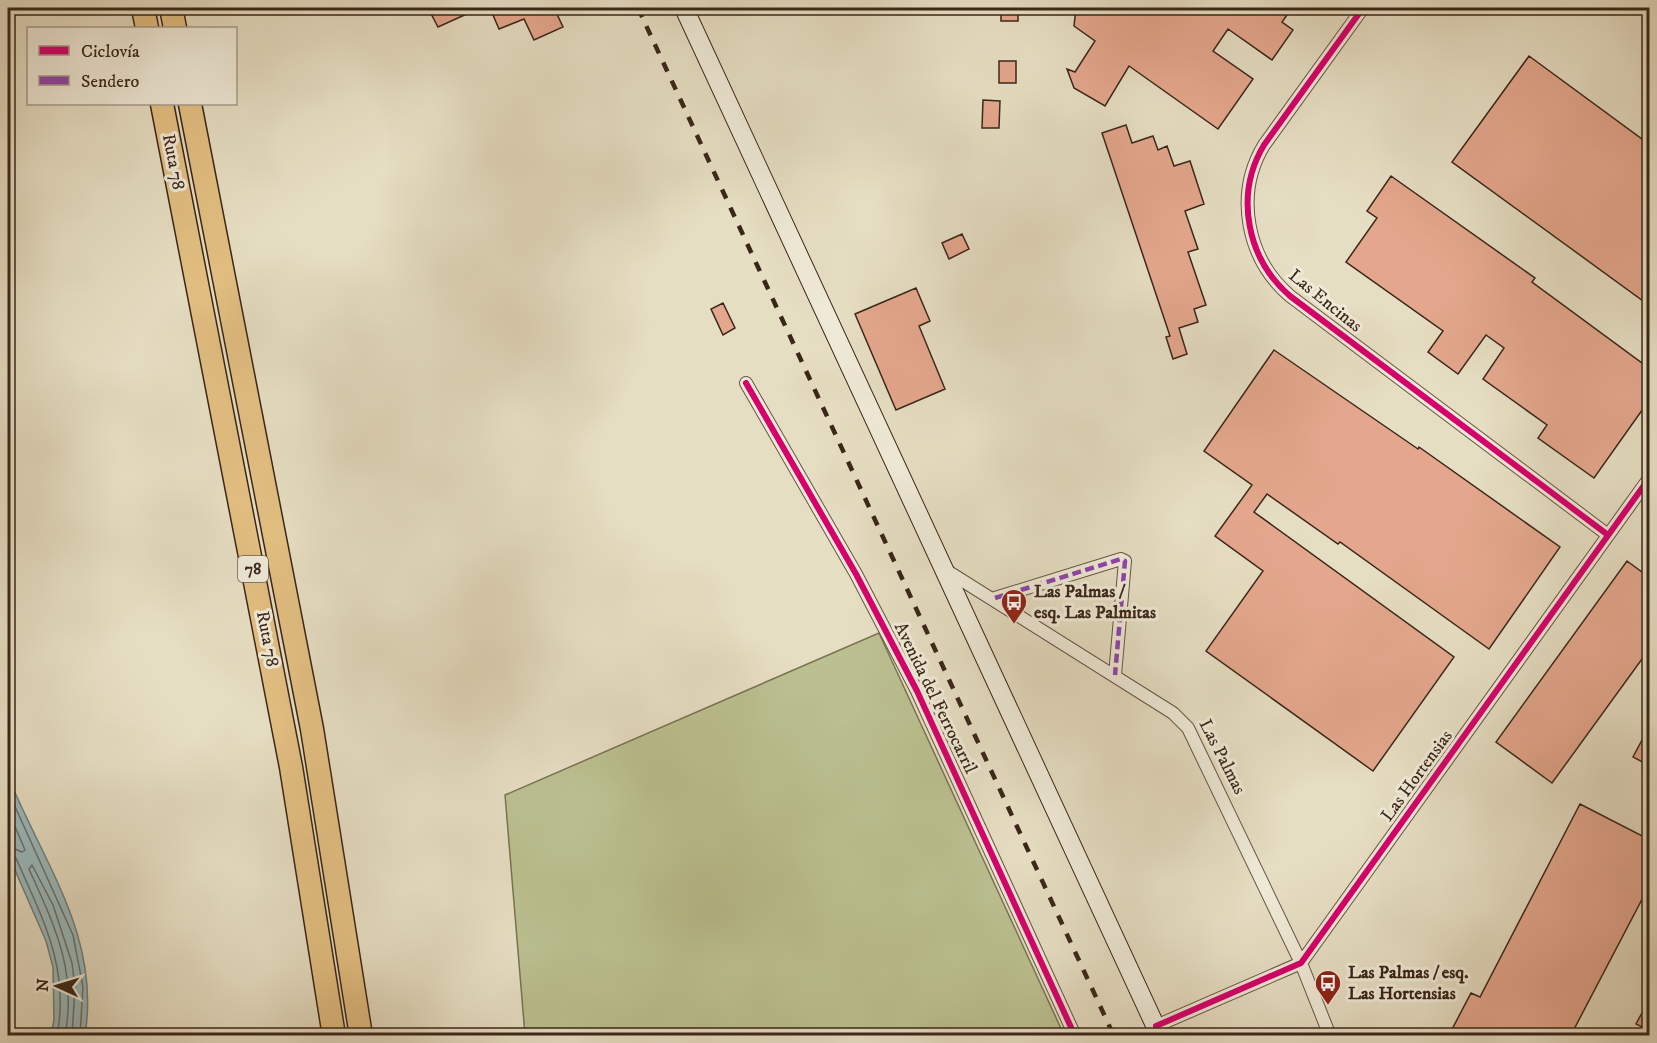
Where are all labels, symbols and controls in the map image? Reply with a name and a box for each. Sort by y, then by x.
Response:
legend [27,27,237,105]
text: Ciclovía [81,41,140,63]
text: Sendero [81,71,139,93]
street label: Ruta 78 [157,132,189,192]
street label: Las Encinas [1284,265,1366,337]
road number: 78 [238,556,268,582]
place label: Las Palmas / esq. Las Palmitas [1034,581,1156,624]
bus stop icon: Las Palmas / esq. Las Palmitas [999,587,1029,625]
street label: Ruta 78 [251,609,283,669]
street label: Avenida del Ferrocarril [889,619,981,778]
street label: Las Palmas [1194,716,1250,798]
street label: Las Hortensias [1376,726,1458,826]
north arrow [27,956,87,1016]
place label: Las Palmas / esq. Las Hortensias [1348,962,1468,1005]
bus stop icon: Las Palmas / esq. Las Hortensias [1313,968,1343,1006]
text: N [33,978,53,992]

